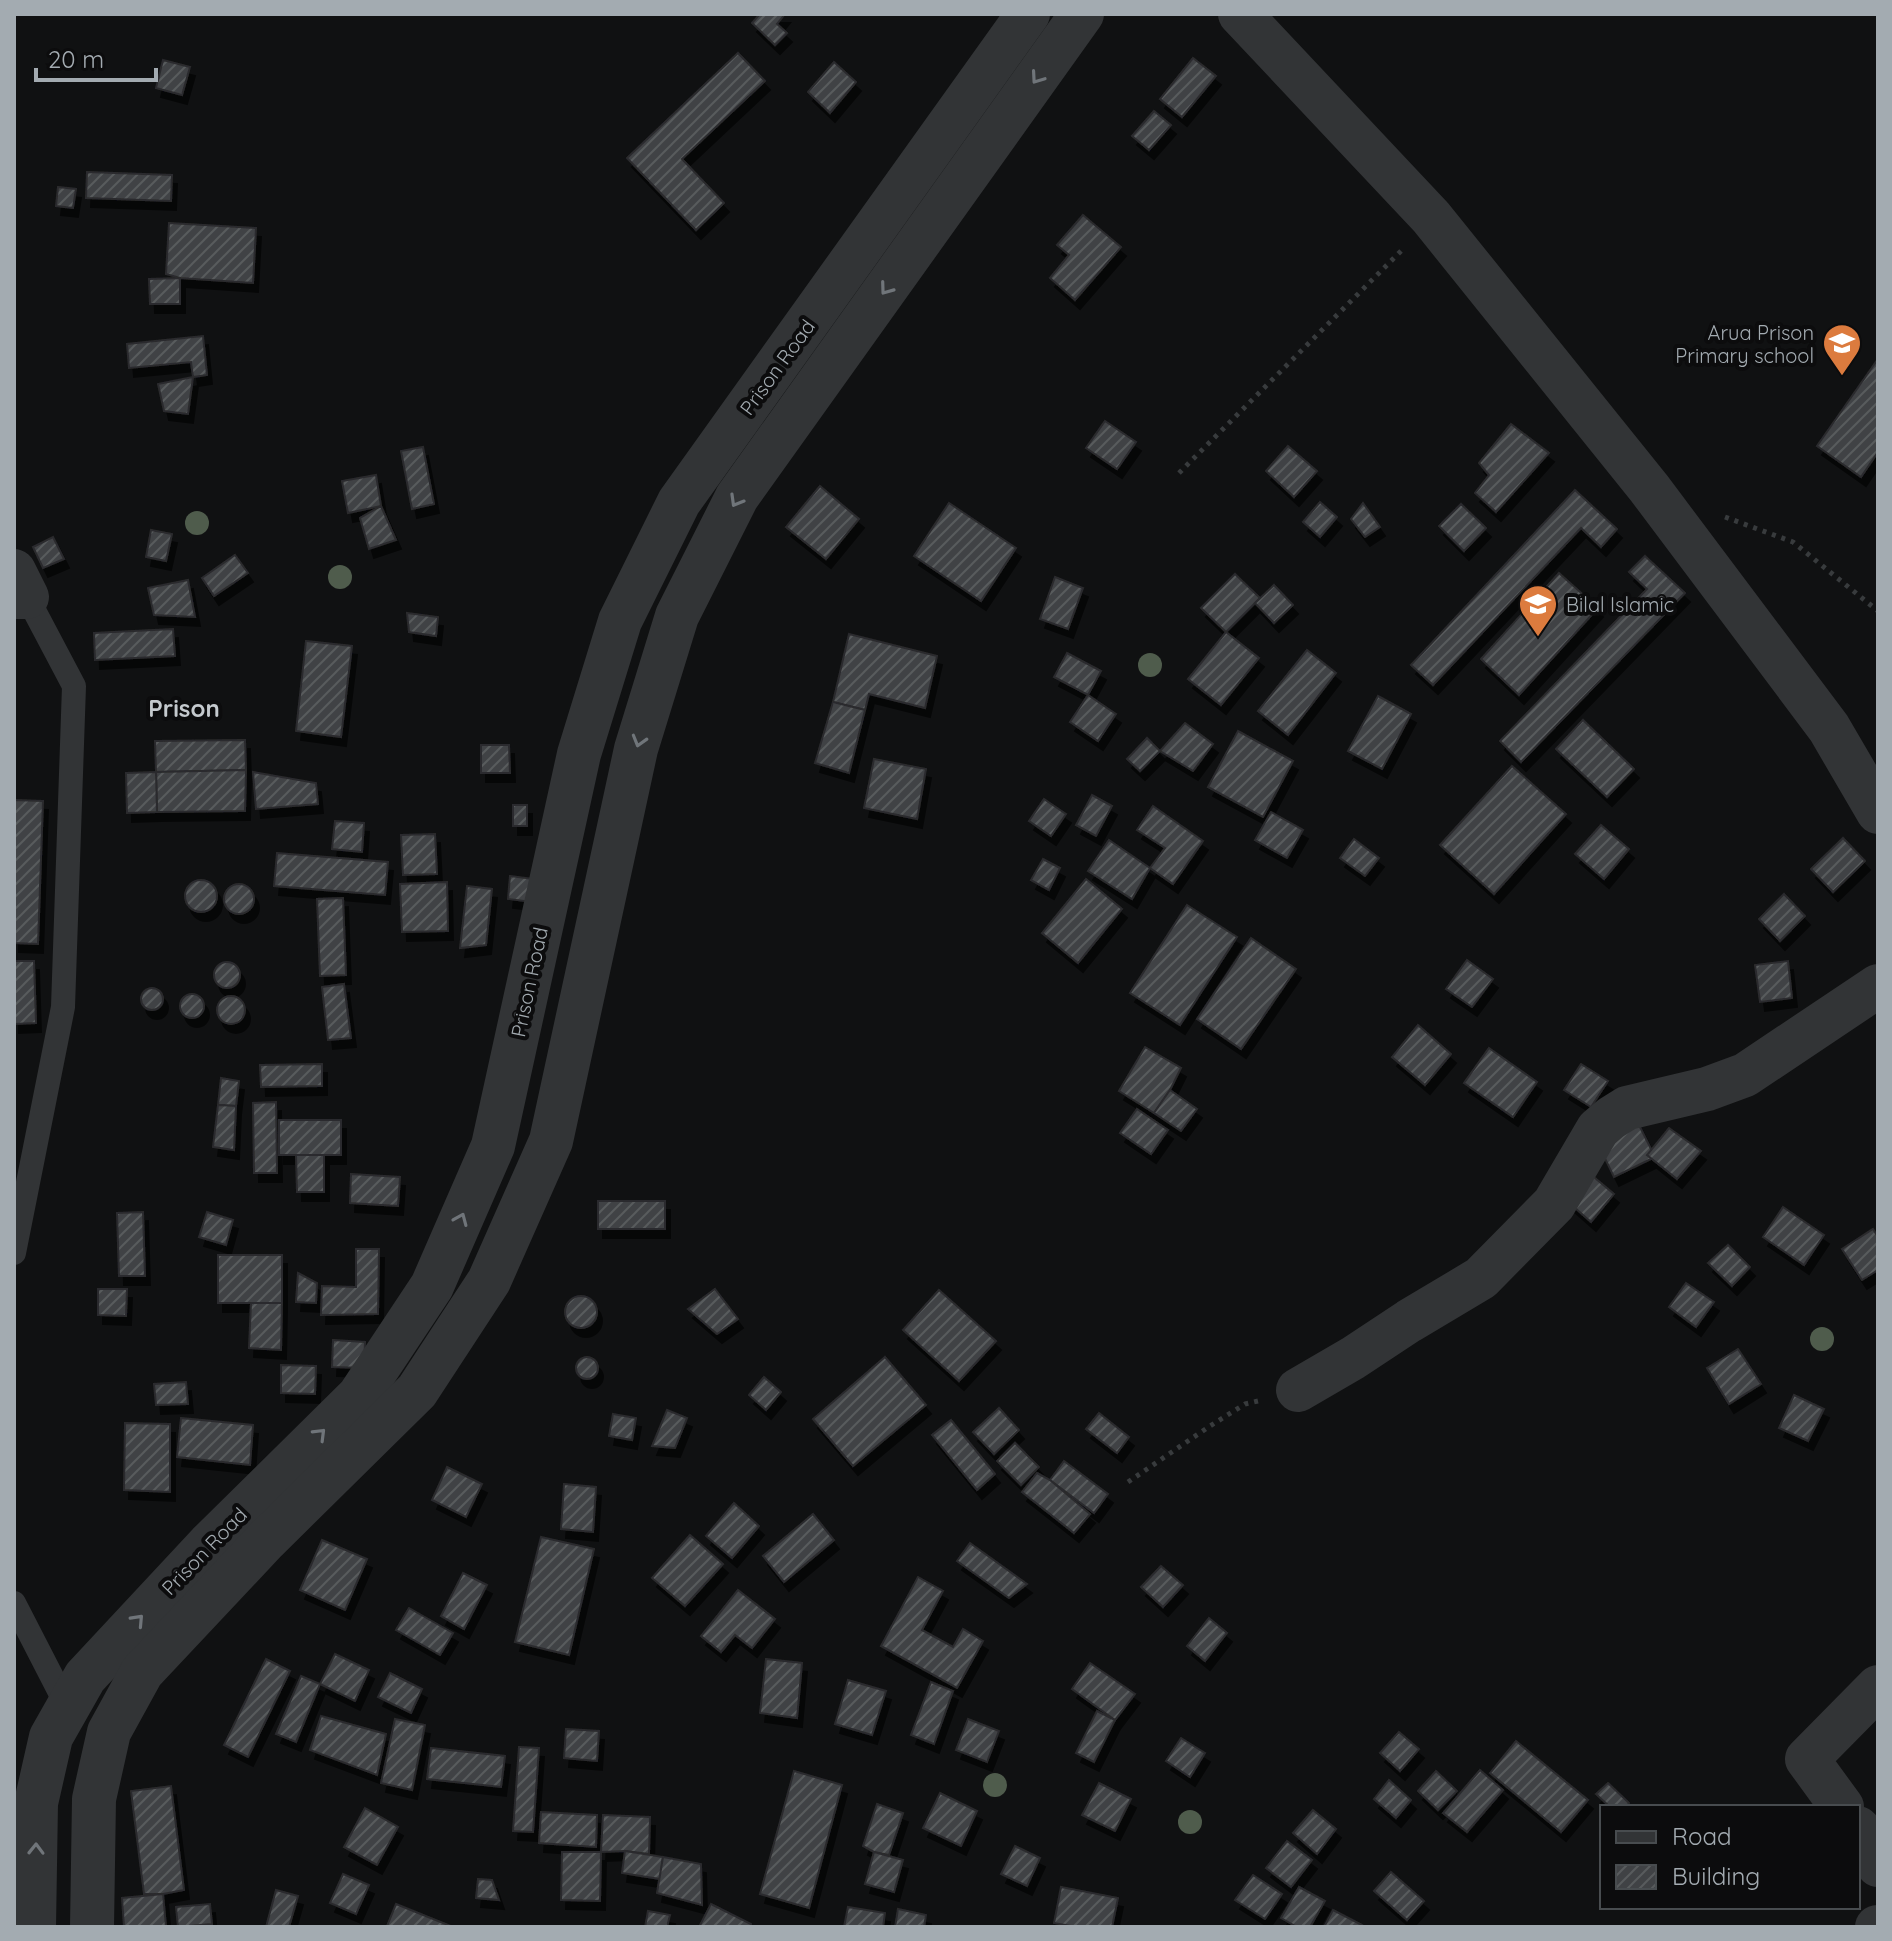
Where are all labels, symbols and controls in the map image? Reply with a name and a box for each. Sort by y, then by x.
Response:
scale bar [36,32,156,82]
text: 20 m [48,44,104,74]
one-way arrow [1032,69,1047,83]
one-way arrow [882,281,896,295]
street label: Prison Road [734,314,820,420]
place label: Arua Prison Primary school [1675,320,1814,368]
school or university icon: Arua Prison Primary school [1821,322,1863,377]
one-way arrow [730,492,746,507]
school or university icon: Bilal Islamic [1517,583,1559,638]
place label: Bilal Islamic [1566,592,1674,617]
district label: Prison [148,693,220,723]
one-way arrow [631,734,648,748]
street label: Prison Road [505,925,553,1039]
one-way arrow [452,1213,468,1227]
one-way arrow [311,1429,325,1444]
street label: Prison Road [156,1502,252,1600]
one-way arrow [129,1615,143,1630]
legend [1600,1805,1860,1909]
text: Road [1672,1821,1732,1851]
one-way arrow [27,1842,44,1855]
text: Building [1672,1861,1760,1891]

